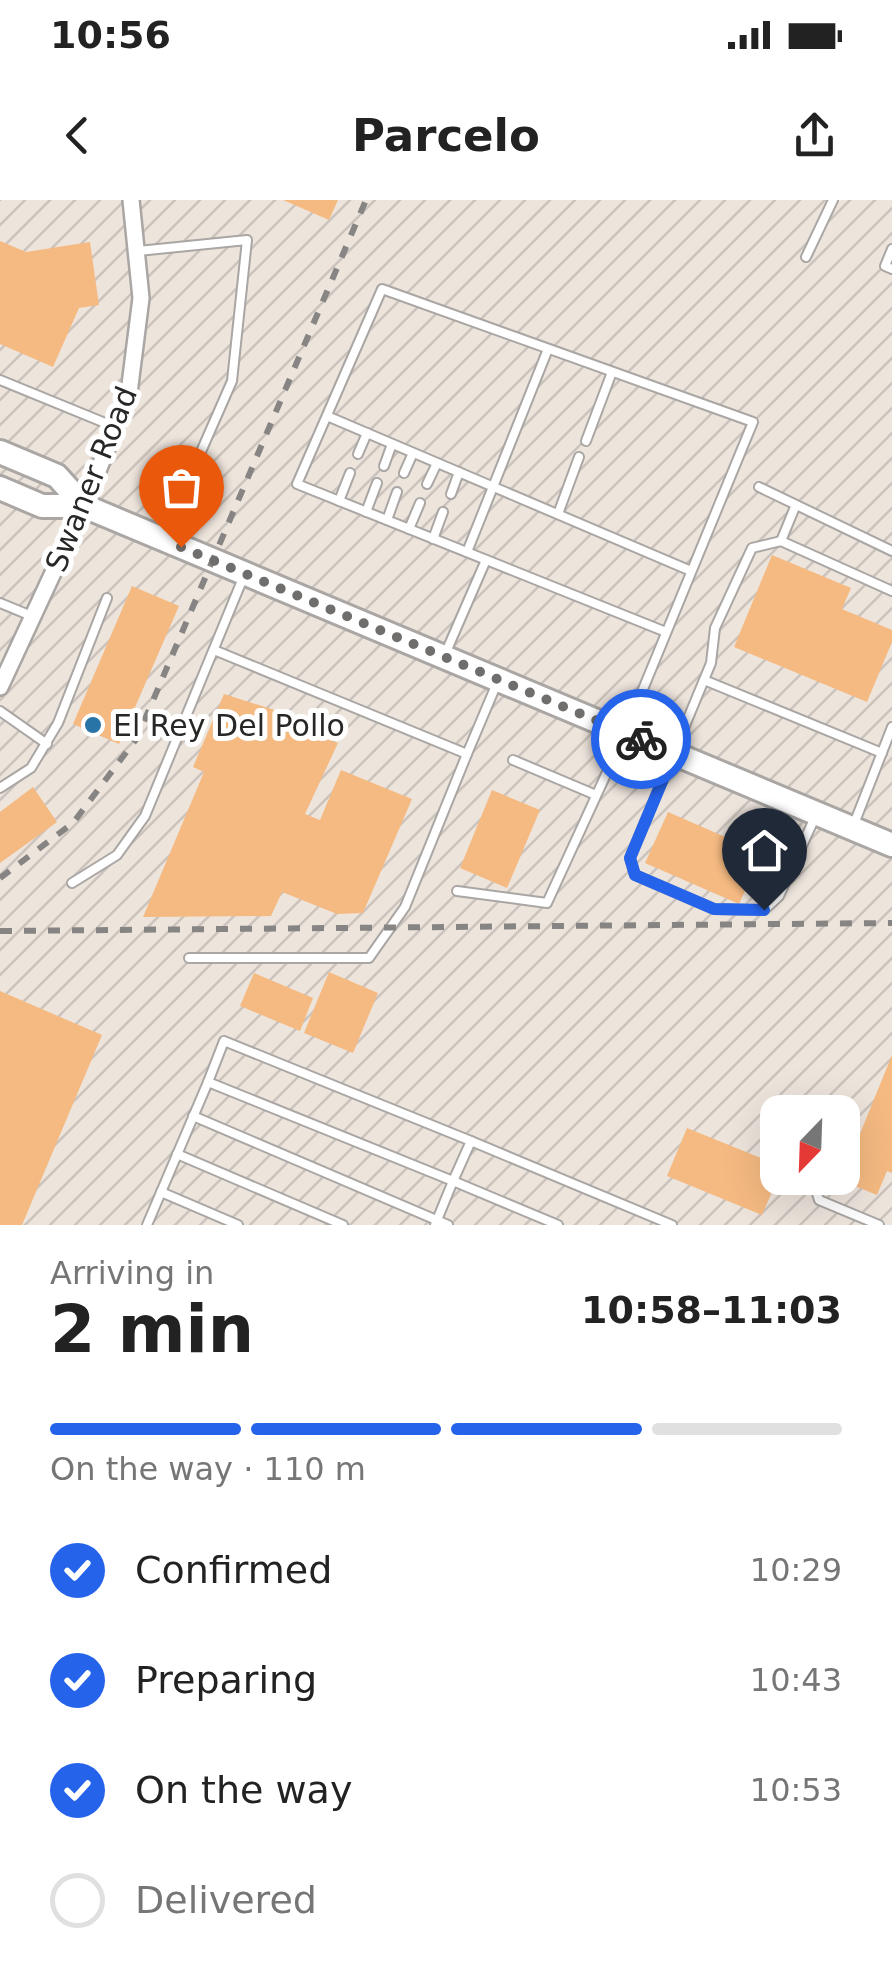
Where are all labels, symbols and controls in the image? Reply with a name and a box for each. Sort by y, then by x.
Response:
text: 10:56 [50,13,171,57]
icon: back [50,108,105,163]
icon: share [787,108,842,163]
text: Parcelo [352,109,540,162]
street label: Swaner Road [38,381,144,577]
pin [139,445,224,548]
icon: bag [154,460,209,515]
courier [591,689,691,789]
place label: El Rey Del Pollo [113,708,345,743]
icon: bike [614,712,669,767]
marker: El Rey Del Pollo [82,714,104,736]
pin [722,808,807,911]
icon: home [737,823,792,878]
north arrow [760,1095,860,1195]
map controls [760,1095,860,1195]
text: Arriving in [50,1254,214,1292]
text: 10:58–11:03 [581,1288,842,1332]
text: 2 min [50,1292,254,1367]
text: On the way · 110 m [50,1450,366,1488]
icon: check [50,1543,105,1598]
text: Confirmed [135,1548,332,1592]
text: 10:29 [750,1551,842,1589]
icon: check [50,1653,105,1708]
text: Preparing [135,1658,317,1702]
text: 10:43 [750,1661,842,1699]
icon: check [50,1763,105,1818]
text: On the way [135,1768,352,1812]
text: 10:53 [750,1771,842,1809]
text: Delivered [135,1878,317,1922]

